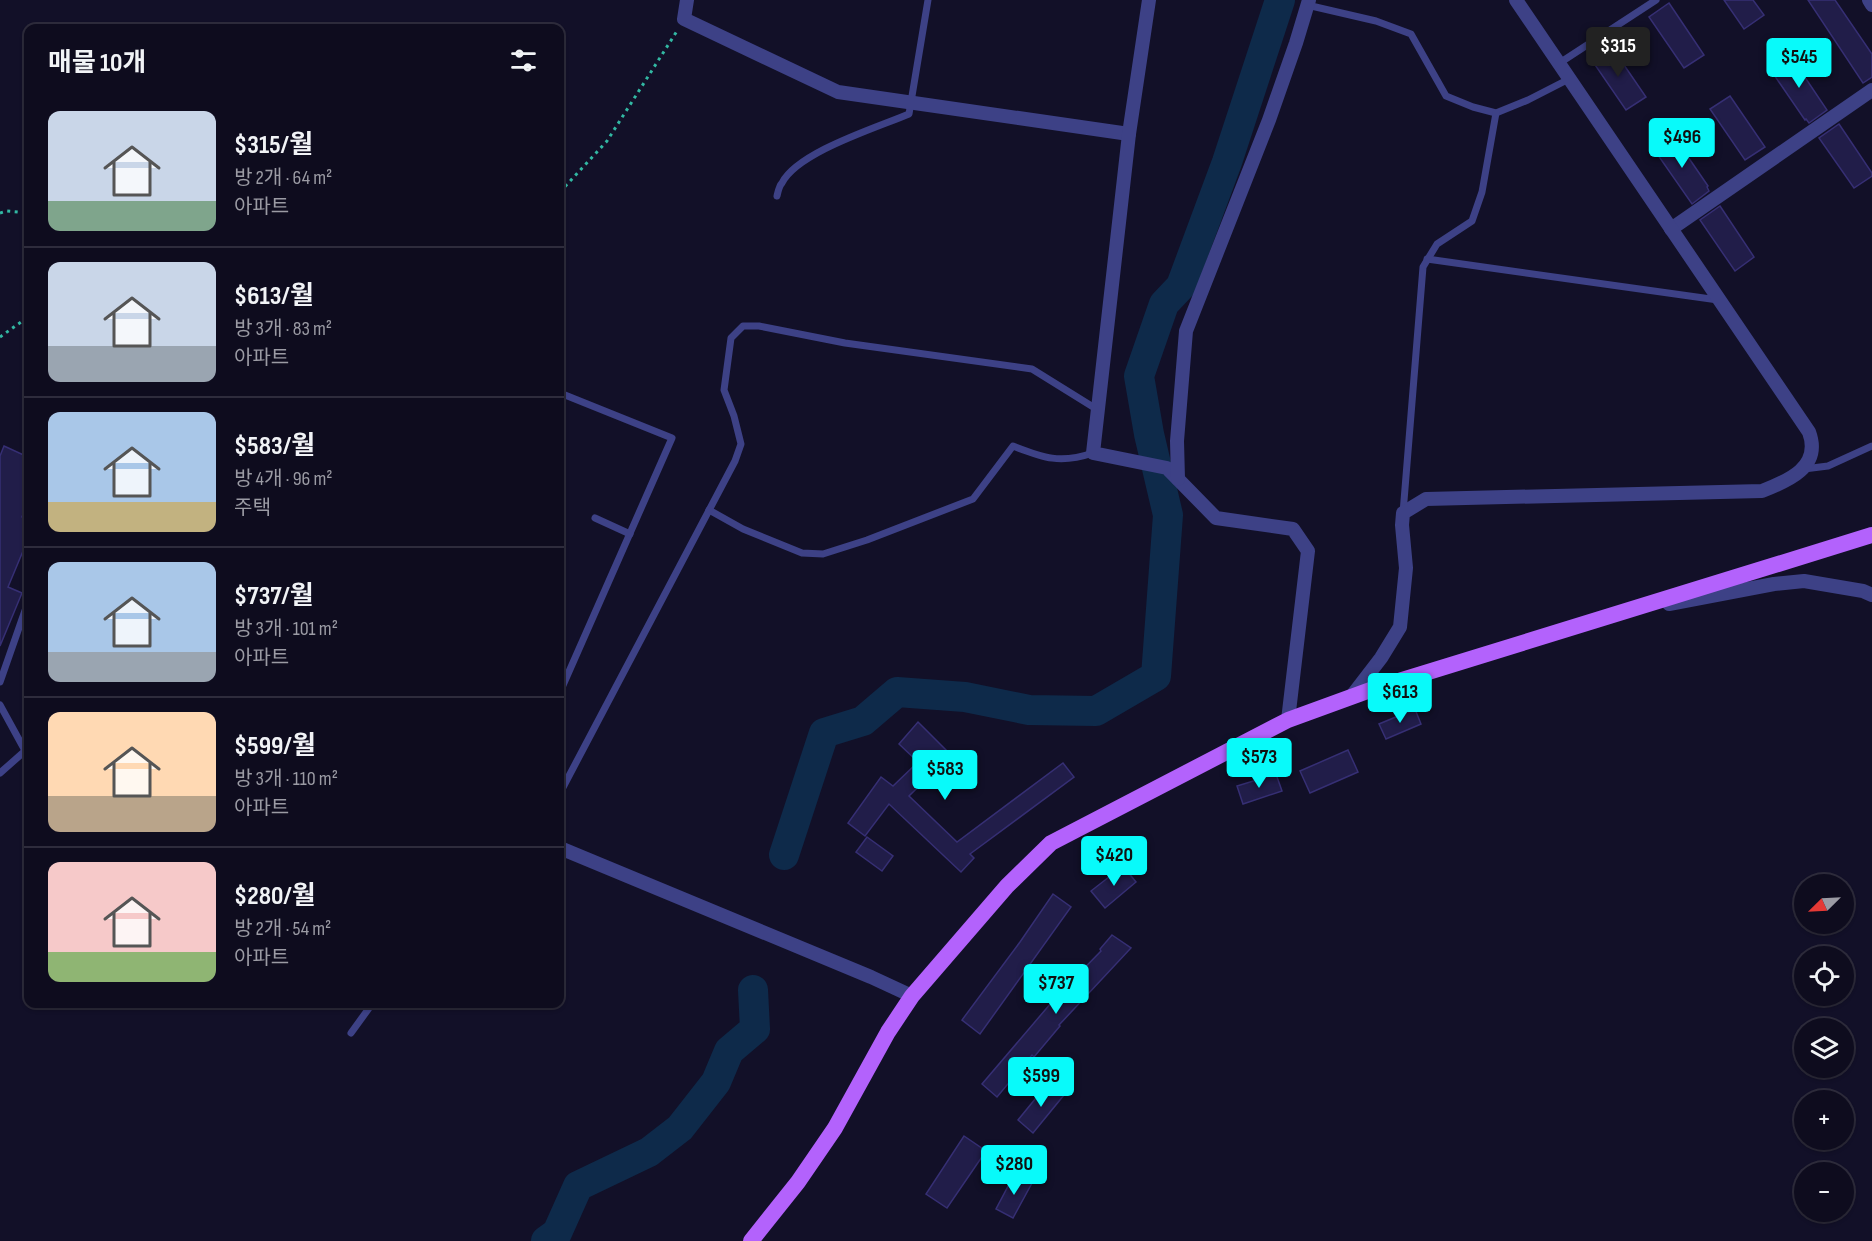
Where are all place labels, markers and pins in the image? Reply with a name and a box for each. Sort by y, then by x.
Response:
pin: $315 [1582,27,1654,78]
pin: $545 [1763,38,1835,89]
pin: $496 [1646,118,1718,169]
pin: $613 [1364,673,1436,724]
pin: $573 [1223,738,1295,789]
pin: $583 [909,750,981,801]
pin: $420 [1078,836,1150,887]
pin: $737 [1020,964,1092,1015]
pin: $599 [1005,1057,1077,1108]
pin: $280 [978,1145,1050,1196]

